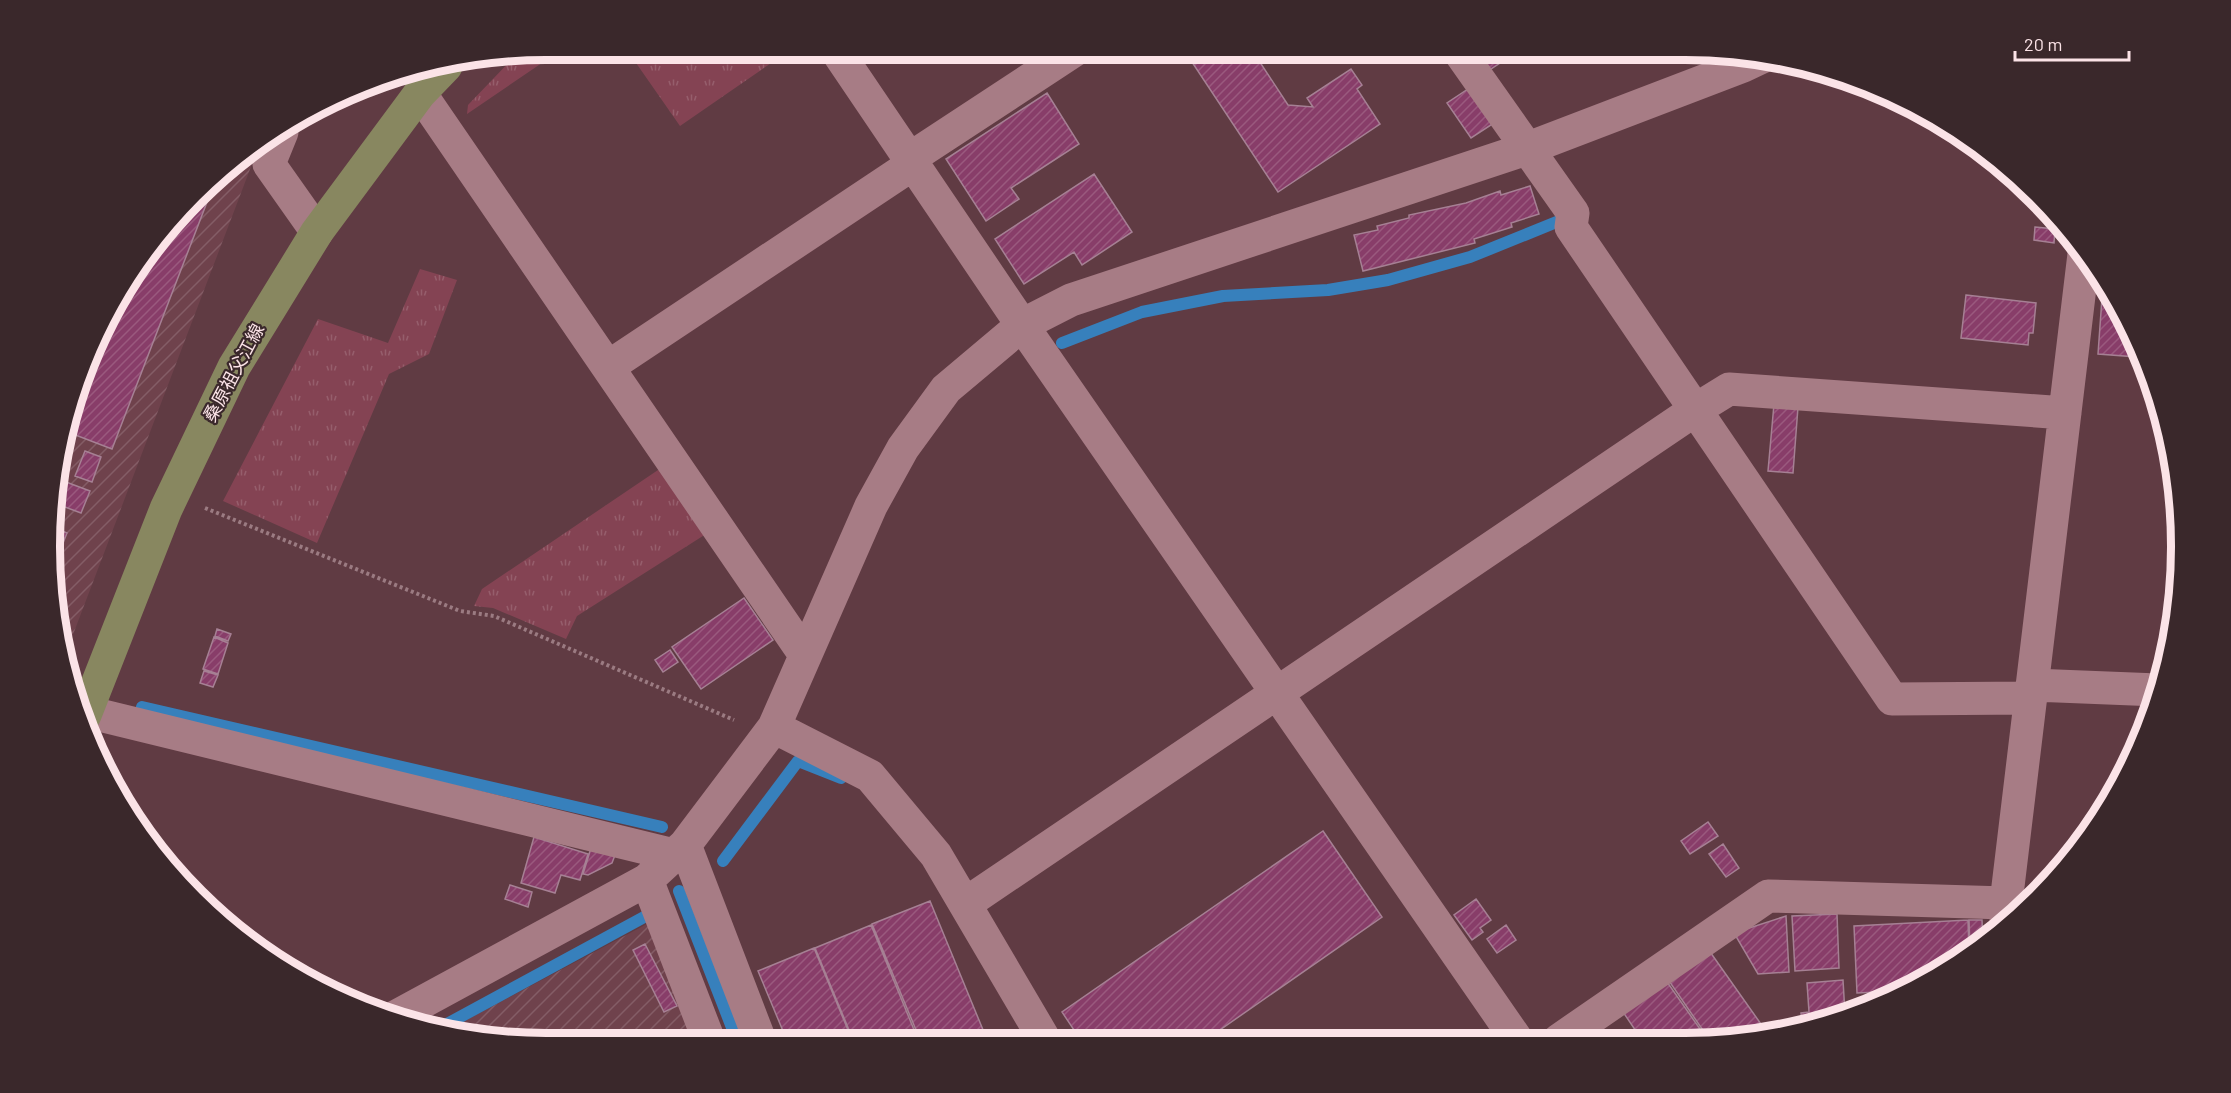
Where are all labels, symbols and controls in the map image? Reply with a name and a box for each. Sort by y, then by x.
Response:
scale bar [2015,24,2129,62]
text: 20 m [2024,33,2062,55]
street label: 桑原祖父江線 [198,320,268,425]

